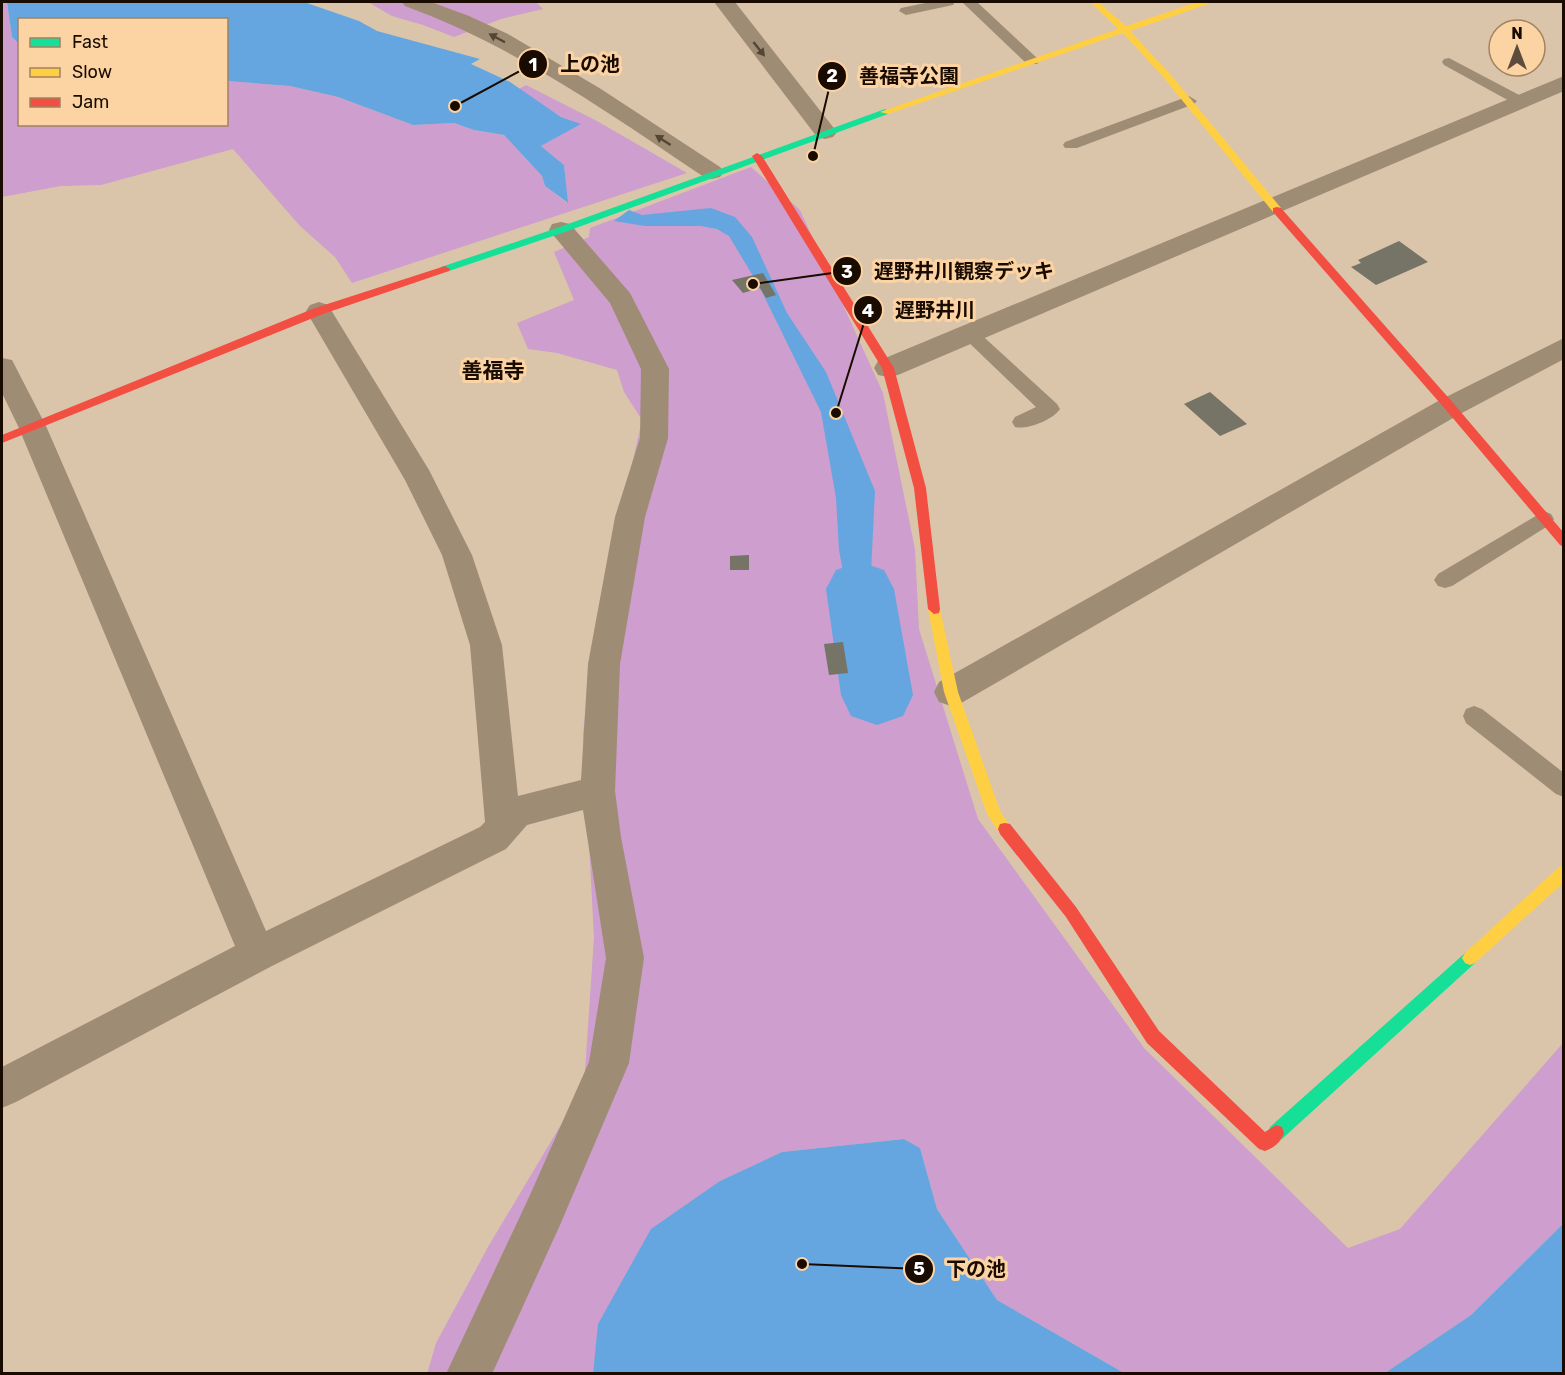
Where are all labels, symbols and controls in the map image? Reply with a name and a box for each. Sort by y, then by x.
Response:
legend [18,18,228,126]
north arrow [1487,18,1547,78]
text: N [1511,24,1523,43]
text: Fast [72,31,108,53]
one-way arrow [489,33,506,43]
one-way arrow [752,41,764,56]
callout: 上の池 [518,45,632,83]
text: 上の池 [560,52,620,76]
text: 1 [529,54,537,76]
callout: 善福寺公園 [817,57,971,95]
text: Slow [72,61,112,83]
text: 善福寺公園 [859,64,959,88]
text: 2 [826,65,838,87]
text: Jam [72,91,109,113]
one-way arrow [656,134,672,146]
callout: 遅野井川観察デッキ [832,252,1066,290]
text: 遅野井川観察デッキ [874,259,1054,283]
text: 3 [841,261,853,283]
callout: 遅野井川 [853,291,987,329]
text: 遅野井川 [895,298,975,322]
text: 4 [862,300,874,322]
district label: 善福寺 [462,358,525,383]
callout: 下の池 [904,1250,1018,1288]
text: 下の池 [946,1257,1006,1281]
text: 5 [913,1258,925,1280]

